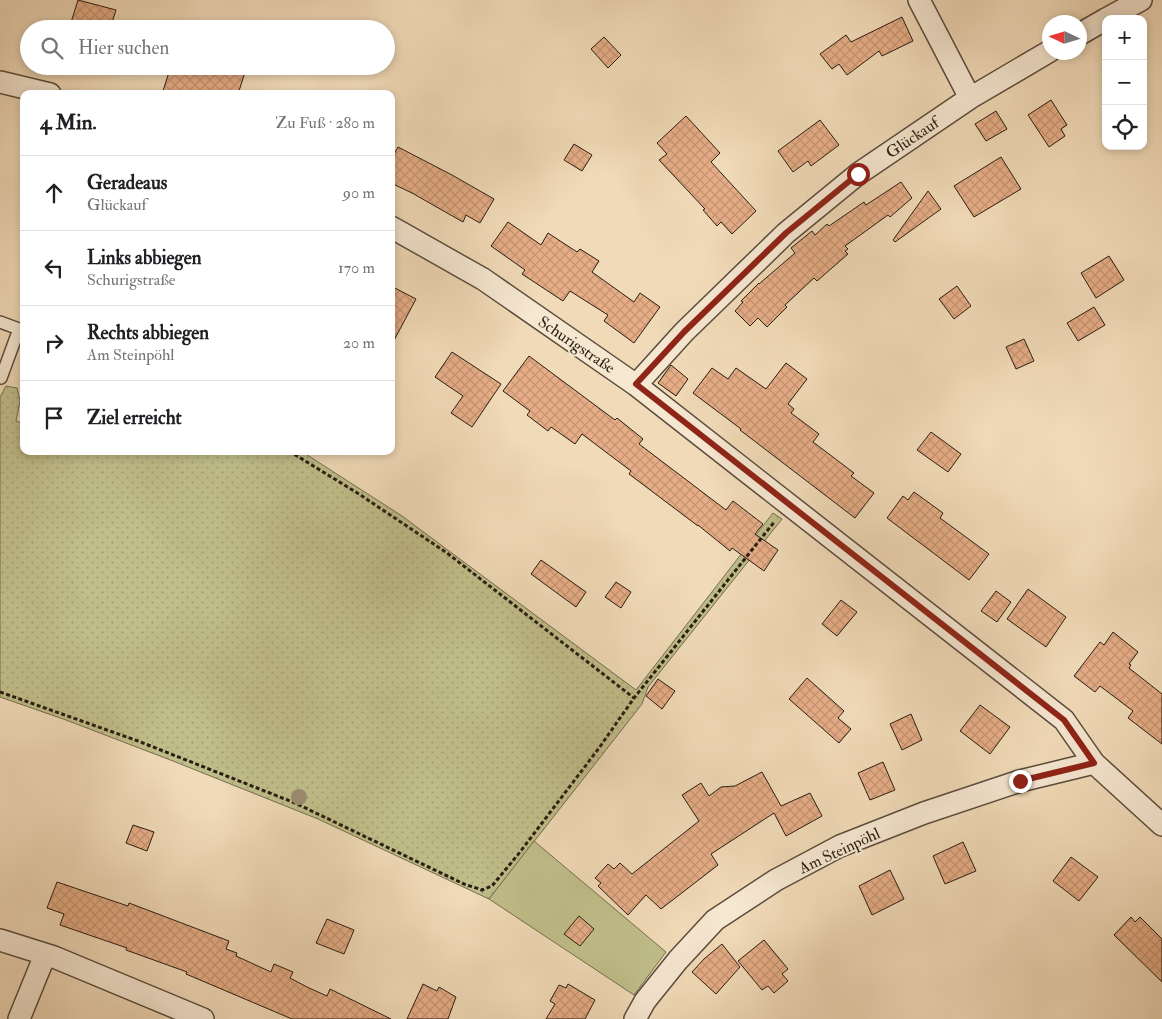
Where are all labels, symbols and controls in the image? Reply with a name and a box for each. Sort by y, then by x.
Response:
north arrow [1042,15,1087,60]
map controls [1102,15,1147,150]
button: + [1102,15,1147,60]
search box [20,20,395,75]
icon: search [38,34,66,62]
text: Hier suchen [78,36,169,60]
button: − [1102,60,1147,105]
button: locate [1102,105,1147,150]
text: 4 Min. [40,109,97,136]
street label: Glückauf [882,111,945,163]
text: Zu Fuß · 280 m [275,113,375,133]
route start [847,163,870,186]
text: Geradeaus [87,171,167,195]
icon: ahead [40,179,68,207]
text: 90 m [343,183,375,203]
text: Glückauf [87,195,147,215]
text: Links abbiegen [87,246,201,270]
icon: left [40,254,68,282]
text: 170 m [338,258,375,278]
text: Schurigstraße [87,270,176,290]
street label: Schurigstraße [534,312,619,378]
text: Rechts abbiegen [87,321,209,345]
icon: right [40,329,68,357]
text: 20 m [343,333,375,353]
text: Am Steinpöhl [87,345,174,365]
icon: arrive [40,404,68,432]
text: Ziel erreicht [87,406,182,430]
route end [1009,770,1032,793]
street label: Am Steinpöhl [795,823,884,880]

